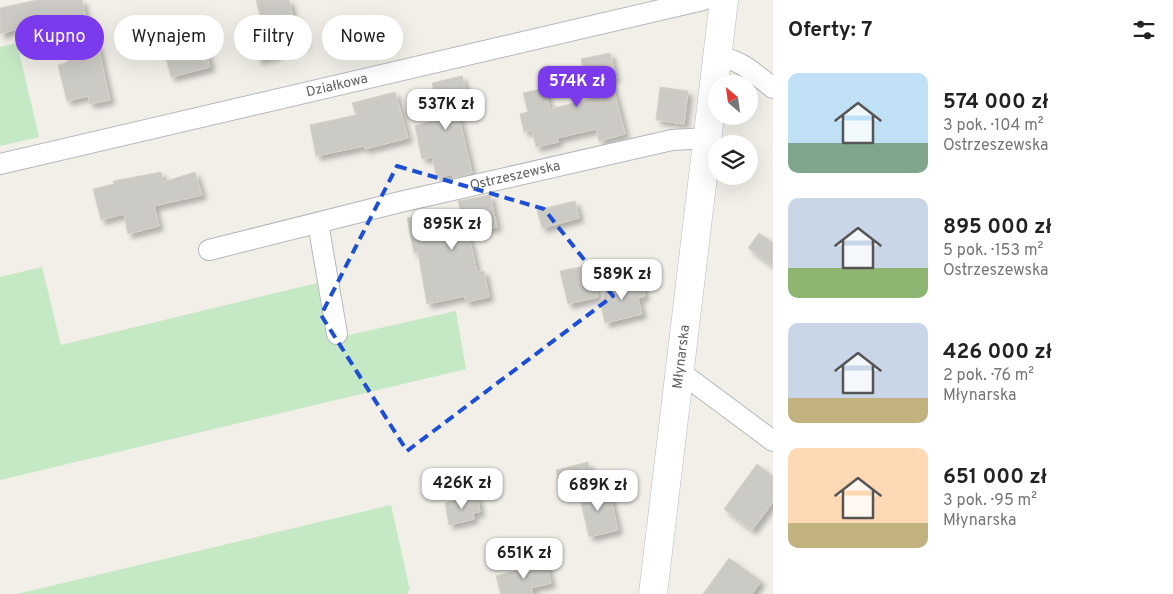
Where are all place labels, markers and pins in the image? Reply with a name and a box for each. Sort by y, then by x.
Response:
pin: 574K zł [531,66,623,108]
pin: 537K zł [400,88,492,131]
pin: 895K zł [406,208,498,251]
pin: 589K zł [576,258,668,301]
pin: 426K zł [416,468,508,510]
pin: 689K zł [552,470,644,512]
pin: 651K zł [478,538,570,580]

